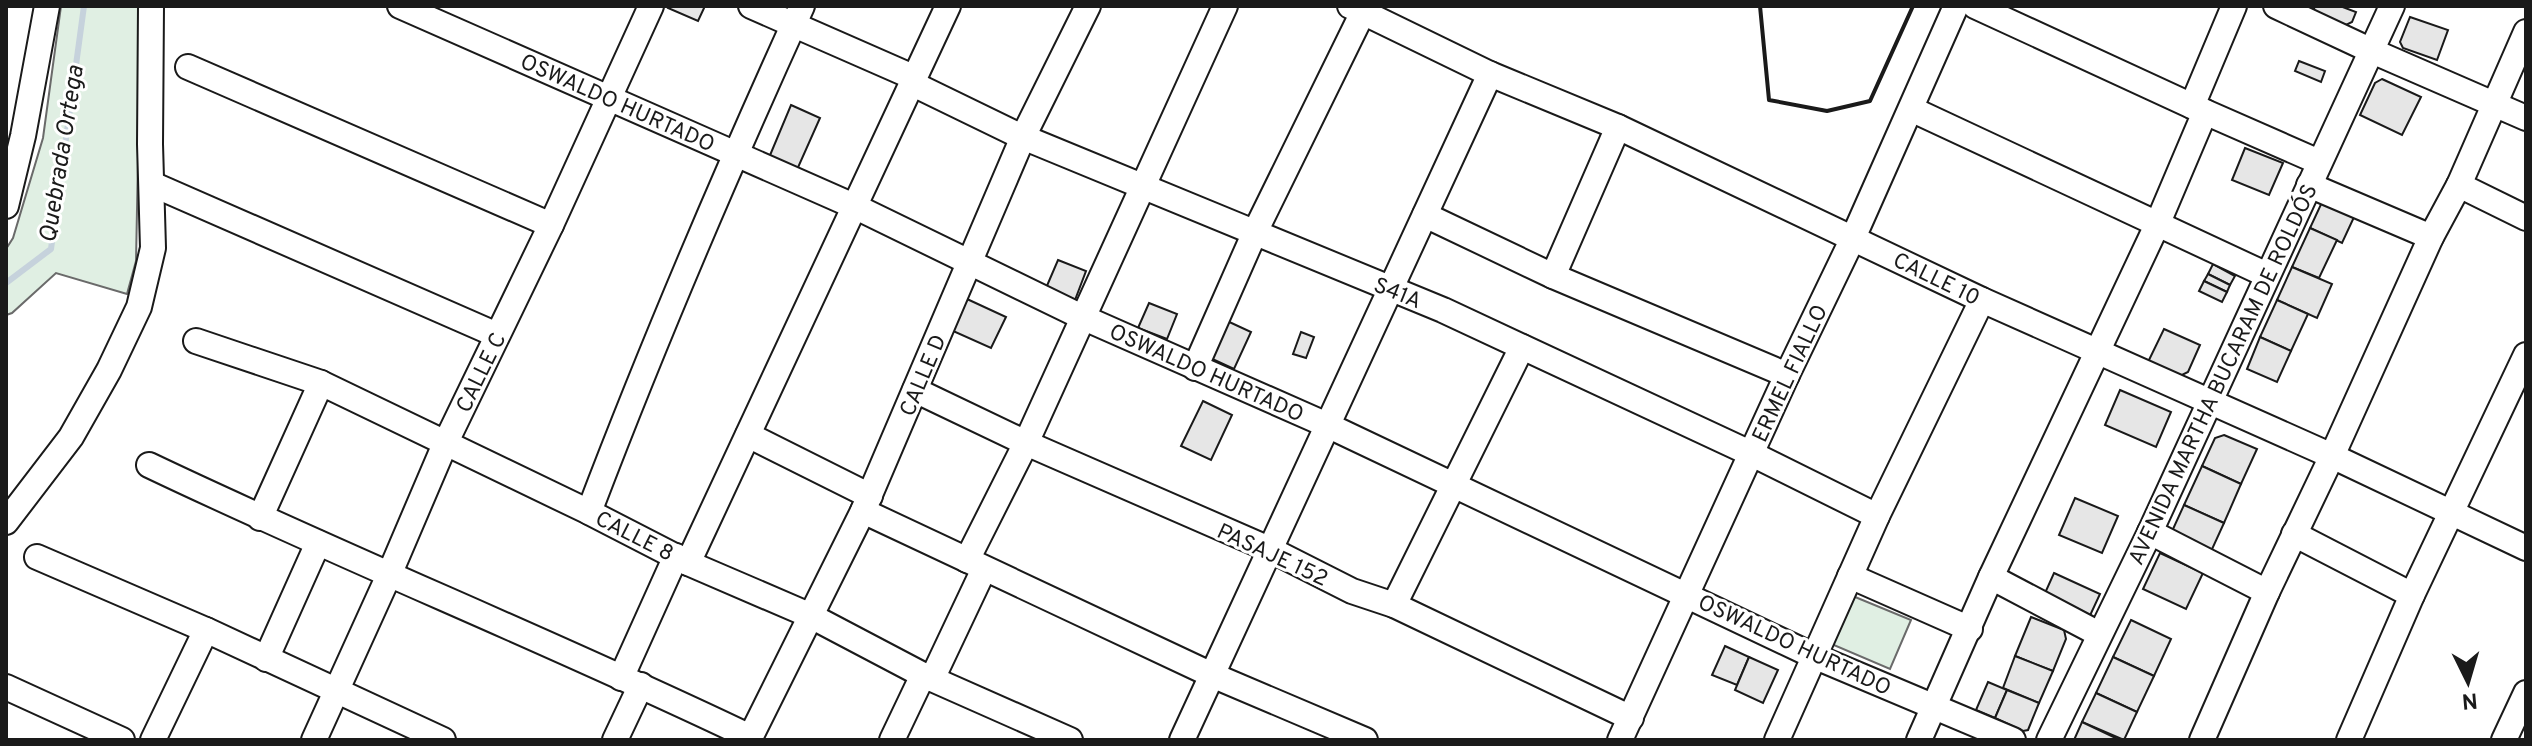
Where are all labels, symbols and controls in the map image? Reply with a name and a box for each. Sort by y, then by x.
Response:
street label: OSWALDO HURTADO [516,49,718,159]
water label: Quebrada Ortega [34,63,92,245]
street label: AVENIDA MARTHA BUCARAM DE ROLDÓS [2121,179,2325,570]
street label: CALLE 10 [1888,248,1984,313]
street label: S41A [1369,273,1425,316]
street label: ERMEL FIALLO [1748,301,1835,447]
street label: OSWALDO HURTADO [1105,319,1307,429]
street label: CALLE C [451,329,513,417]
street label: CALLE D [895,331,954,421]
street label: CALLE 8 [590,506,678,568]
street label: PASAJE 152 [1212,519,1332,594]
street label: OSWALDO HURTADO [1693,590,1895,703]
north arrow [2428,642,2508,722]
text: N [2460,685,2479,714]

